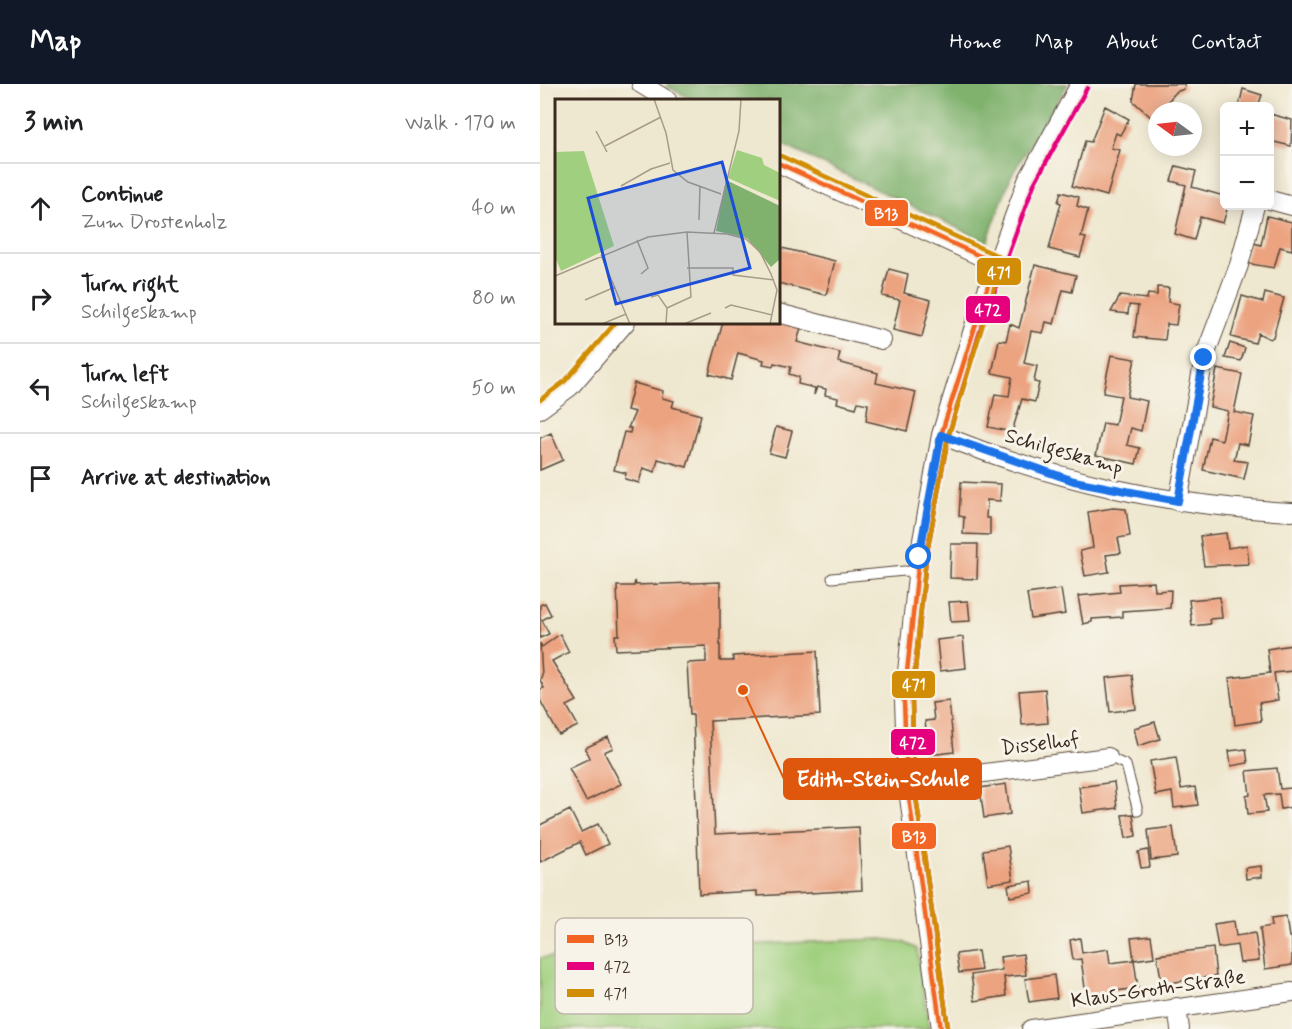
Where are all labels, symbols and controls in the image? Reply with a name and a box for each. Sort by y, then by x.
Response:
text: Map [30,24,81,61]
text: Home [950,28,1002,56]
text: Map [1035,28,1073,56]
text: About [1106,28,1158,56]
text: Contact [1191,28,1262,56]
inset map [555,99,780,324]
north arrow [1148,102,1202,156]
map controls [1220,102,1274,210]
button: + [1220,102,1274,156]
text: 3 min [24,106,84,140]
text: Walk · 170 m [405,110,516,137]
button: − [1220,156,1274,210]
text: Continue [81,181,163,209]
icon: ahead [24,192,57,225]
text: 40 m [472,195,516,222]
line badge: B13 [864,199,909,227]
text: B13 [874,204,898,225]
text: Zum Drostenholz [81,209,227,236]
line badge: 471 [976,257,1022,286]
text: 471 [987,263,1011,284]
text: Turn right [81,271,179,299]
icon: right [24,282,57,315]
text: 80 m [472,285,516,312]
line badge: 472 [965,295,1011,324]
text: Schilgeskamp [81,299,197,326]
text: 472 [975,300,1002,321]
route end [1190,344,1216,370]
text: Turn left [81,361,169,389]
icon: left [24,372,57,405]
text: 50 m [471,375,516,402]
text: Schilgeskamp [81,389,197,416]
street label: Schilgeskamp [1001,422,1126,484]
icon: arrive [24,462,57,495]
text: Arrive at destination [81,464,271,492]
route start [905,543,931,569]
line badge: 471 [891,670,936,699]
text: 471 [902,675,926,696]
street label: Disselhof [999,725,1081,763]
line badge: 472 [890,728,936,756]
text: 472 [900,733,927,754]
callout: Edith-Stein-Schule [784,759,981,799]
text: Edith-Stein-Schule [796,766,970,794]
line badge: B13 [891,822,937,850]
text: B13 [902,827,926,848]
legend [555,918,753,1014]
text: B13 [604,930,628,951]
text: 472 [604,957,631,978]
street label: Klaus-Groth-Straße [1069,963,1247,1015]
text: 471 [604,984,628,1005]

